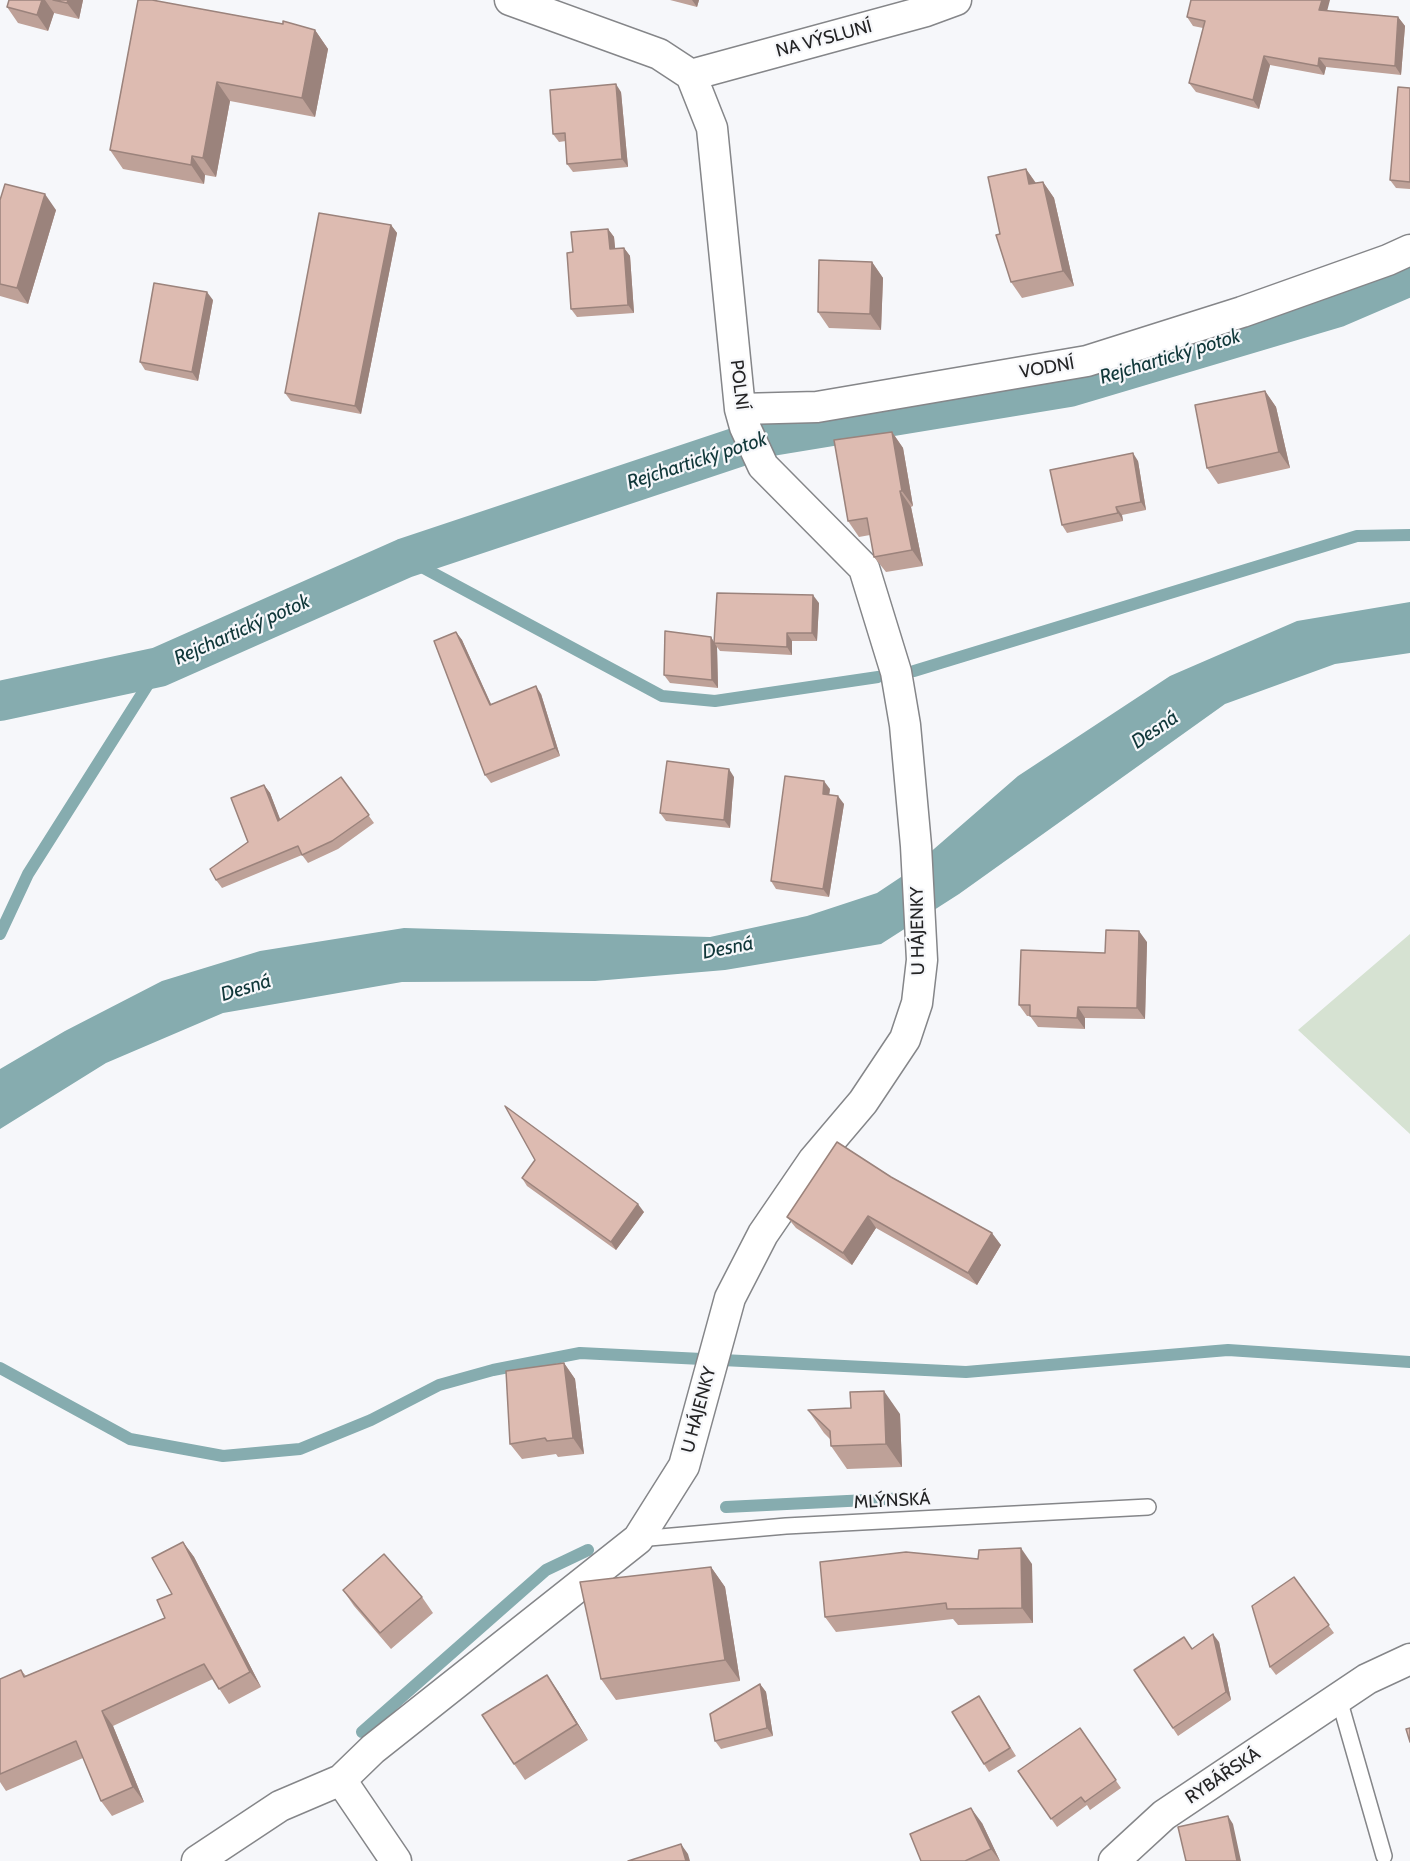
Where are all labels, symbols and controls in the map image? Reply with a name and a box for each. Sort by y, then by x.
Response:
street label: NA VÝSLUNÍ [774,16,874,62]
water label: Rejchartický potok [1097,324,1243,390]
street label: VODNÍ [1018,353,1076,383]
street label: POLNÍ [725,359,753,411]
water label: Rejchartický potok [624,427,770,495]
water label: Rejchartický potok [170,589,314,671]
water label: Desná [1127,706,1183,754]
street label: U HÁJENKY [906,887,930,975]
water label: Desná [700,931,756,965]
water label: Desná [218,969,274,1007]
street label: U HÁJENKY [677,1364,721,1456]
street label: MLÝNSKÁ [853,1488,931,1514]
street label: RYBÁŘSKÁ [1182,1743,1264,1809]

